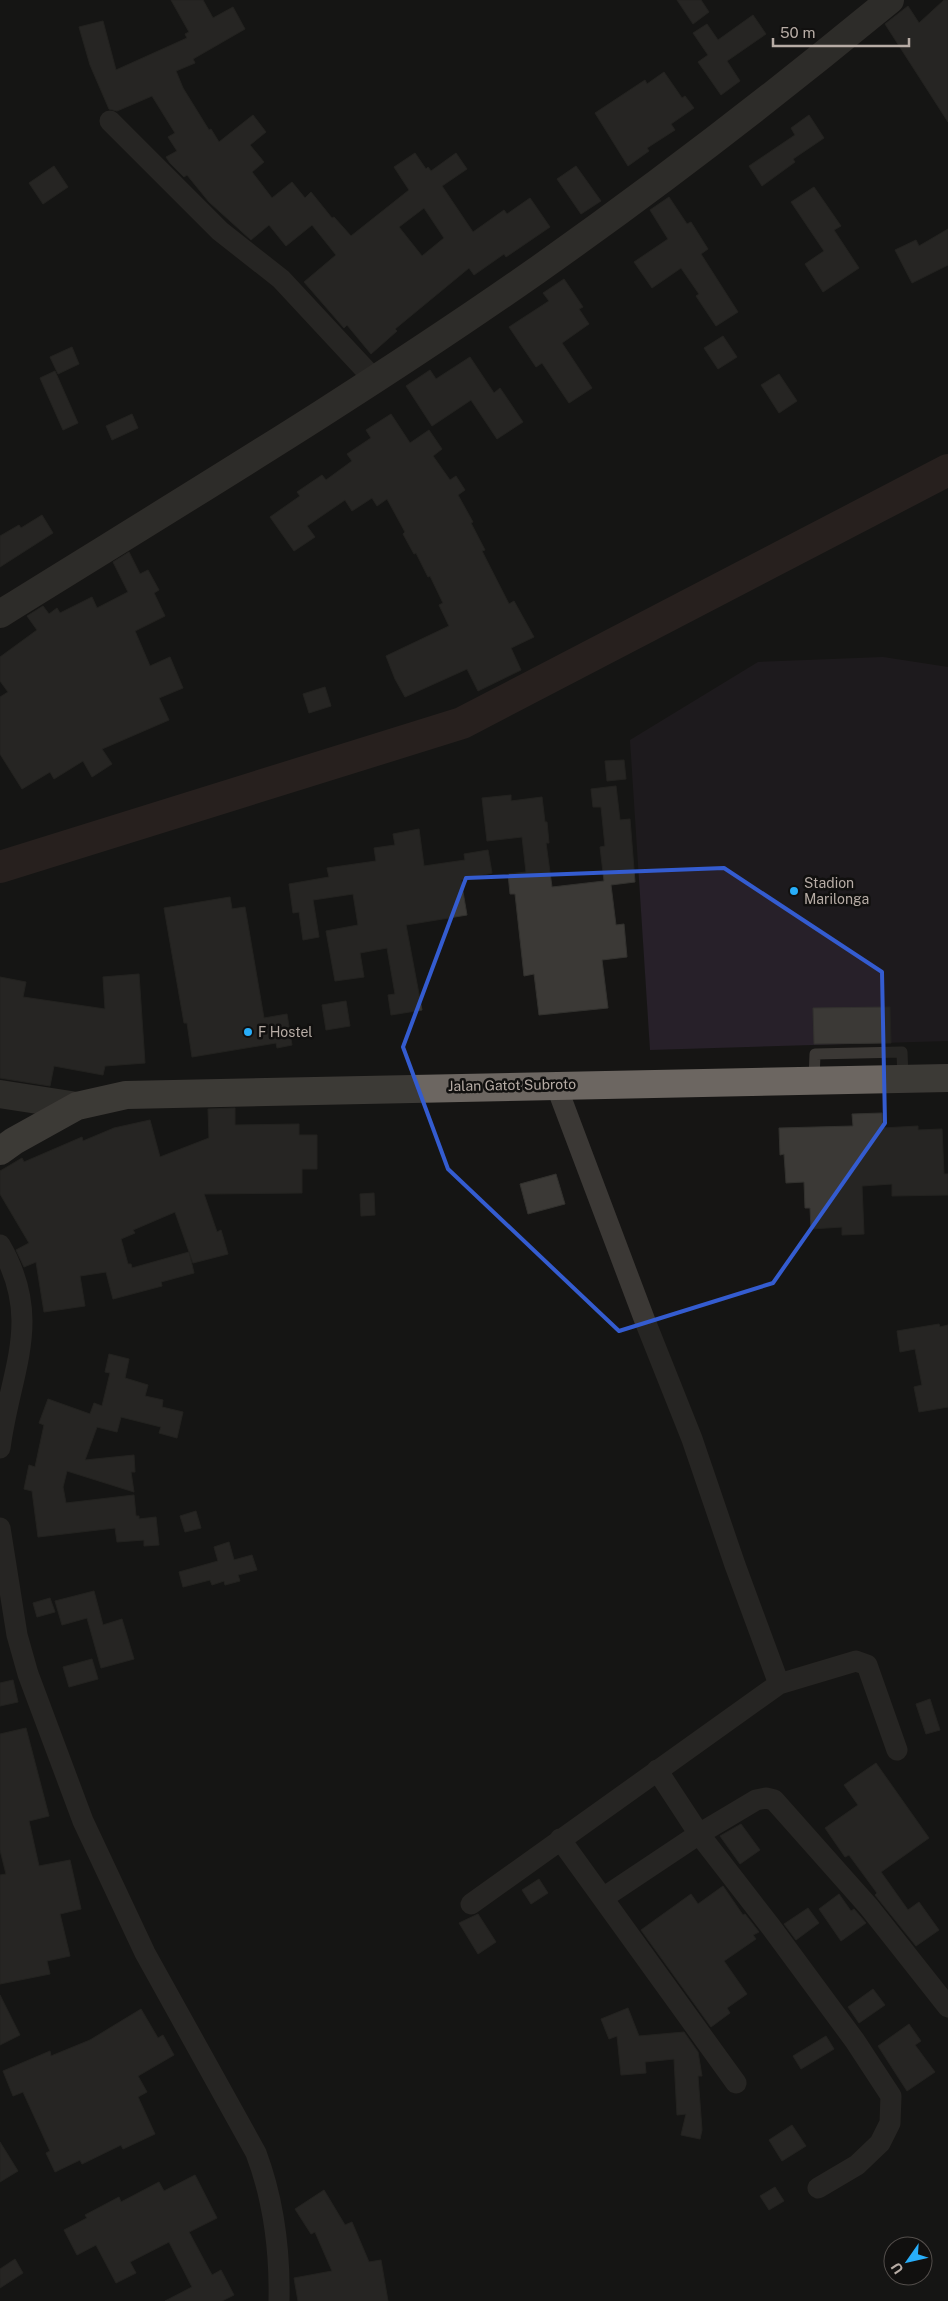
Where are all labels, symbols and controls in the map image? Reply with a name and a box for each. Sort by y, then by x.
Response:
scale bar [773,15,909,47]
text: 50 m [780,24,815,41]
place label: Stadion Marilonga [804,875,869,907]
marker: Stadion Marilonga [788,885,800,897]
place label: F Hostel [258,1024,313,1040]
marker: F Hostel [242,1026,254,1038]
street label: Jalan Gatot Subroto [448,1076,576,1094]
north arrow [883,2236,933,2286]
text: U [888,2260,907,2277]

